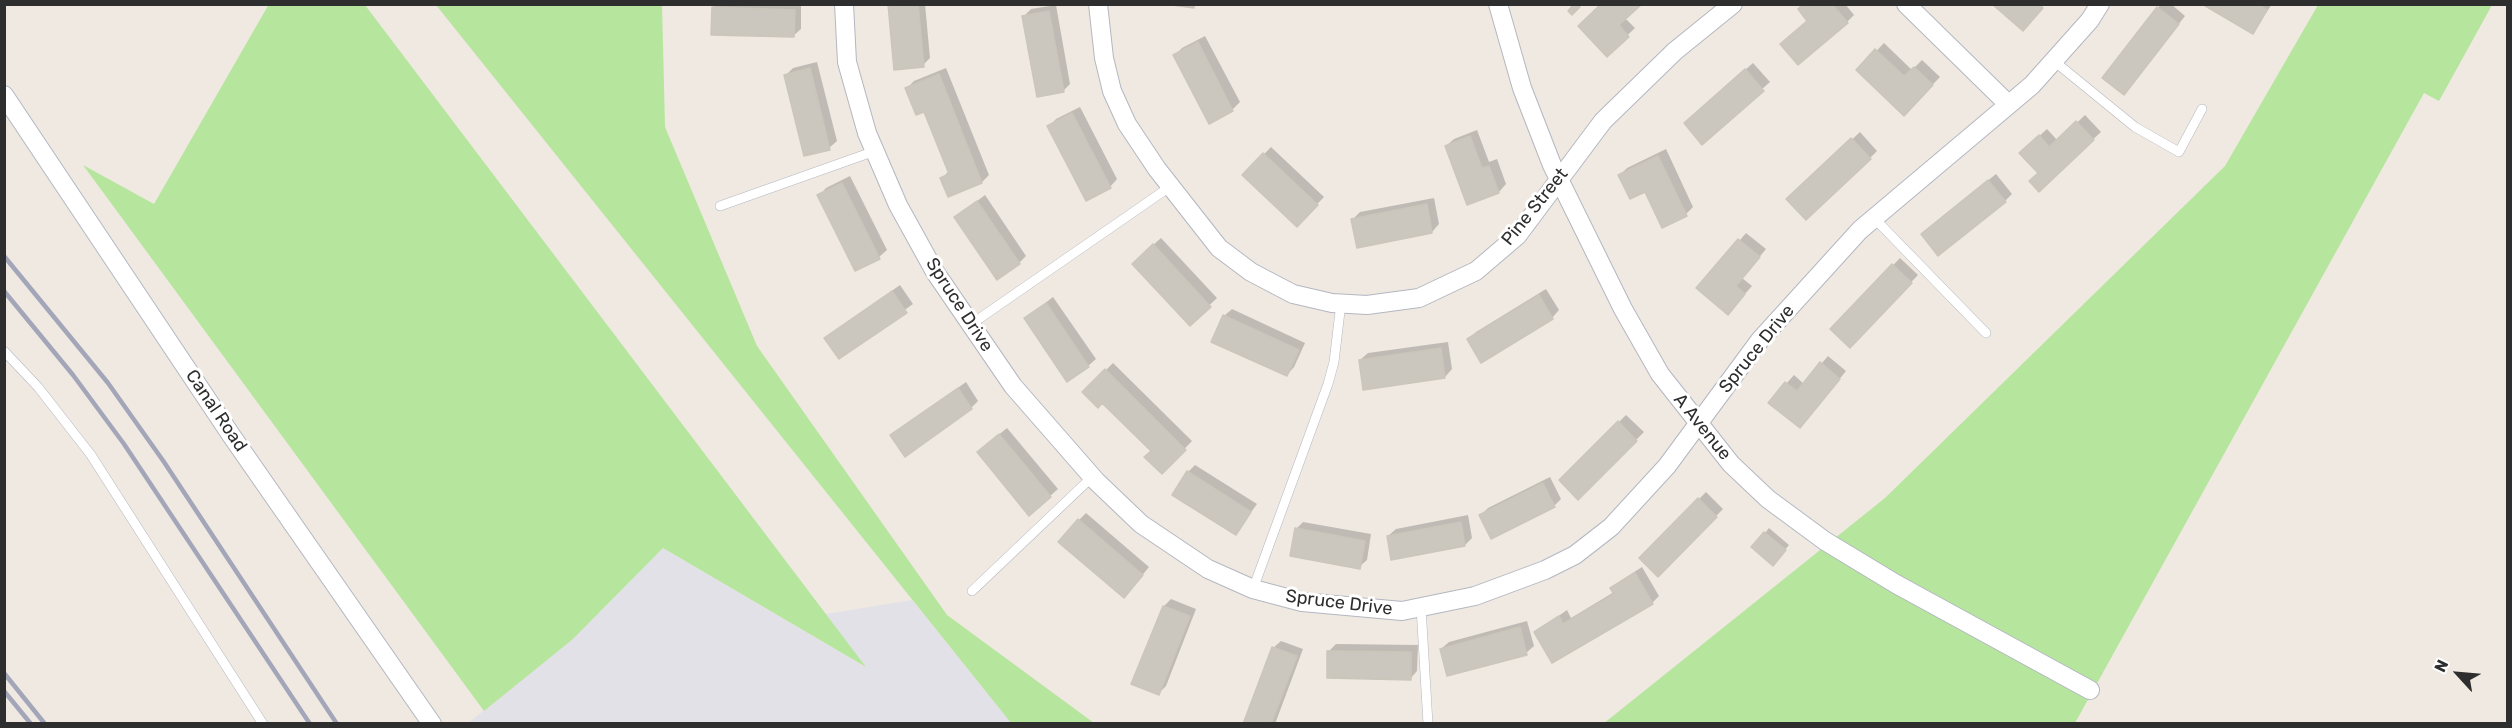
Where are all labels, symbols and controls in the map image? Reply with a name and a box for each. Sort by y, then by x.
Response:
street label: Pine Street [1497,164,1573,250]
street label: Spruce Drive [921,254,997,356]
street label: Spruce Drive [1715,300,1799,398]
street label: Canal Road [181,366,251,456]
street label: A Avenue [1669,389,1735,465]
street label: Spruce Drive [1284,586,1394,620]
north arrow [2428,644,2488,704]
text: N [2430,657,2452,675]

